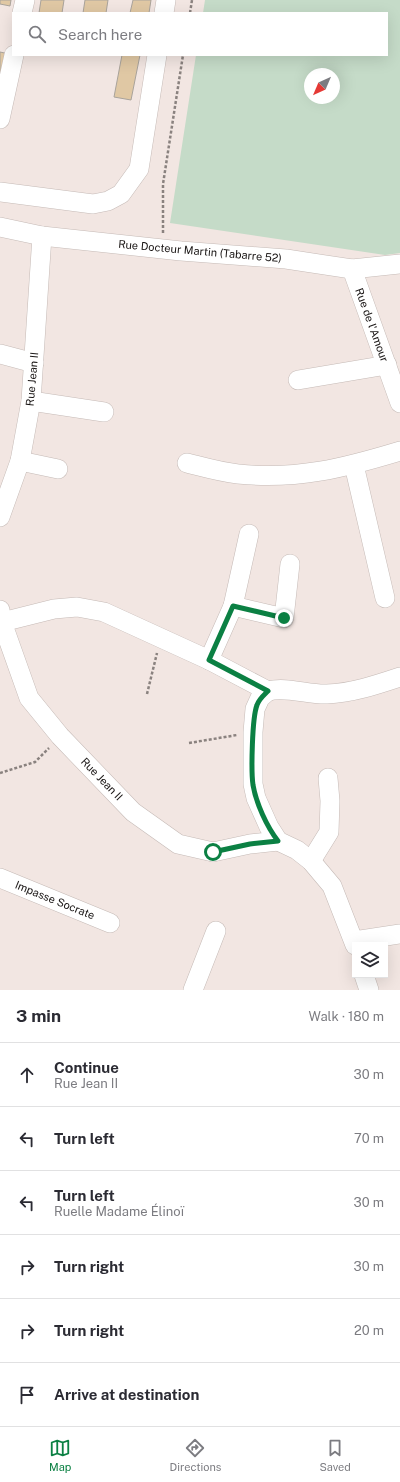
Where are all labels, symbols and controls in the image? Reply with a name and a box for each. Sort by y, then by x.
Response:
search box [12,12,388,56]
icon: search [26,23,48,45]
text: Search here [58,26,142,43]
north arrow [304,68,340,104]
street label: Rue Docteur Martin (Tabarre 52) [118,238,282,264]
street label: Rue de l'Amour [353,286,391,364]
street label: Rue Jean II [24,351,40,407]
route end [275,609,293,627]
street label: Rue Jean II [79,755,125,803]
route start [204,843,222,861]
street label: Impasse Socrate [13,879,97,921]
map controls [352,942,388,978]
button: layers [352,942,388,978]
text: 3 min [16,1006,61,1026]
text: Walk · 180 m [309,1009,384,1024]
text: Continue [54,1059,119,1076]
icon: ahead [16,1064,38,1086]
text: 30 m [354,1067,384,1082]
text: Rue Jean II [54,1076,118,1091]
icon: left [16,1128,38,1150]
text: Turn left [54,1130,115,1147]
text: 70 m [354,1131,384,1146]
text: Turn left [54,1187,115,1204]
icon: left [16,1192,38,1214]
text: 30 m [354,1195,384,1210]
text: Ruelle Madame Élinoï [54,1204,185,1219]
icon: right [16,1256,38,1278]
text: Turn right [54,1258,124,1275]
text: 30 m [354,1259,384,1274]
icon: right [16,1320,38,1342]
text: Turn right [54,1322,124,1339]
text: 20 m [354,1323,384,1338]
icon: arrive [16,1384,38,1406]
text: Arrive at destination [54,1386,199,1403]
tab: Map [49,1437,71,1473]
tab: Directions [170,1437,221,1473]
tab: Saved [319,1437,351,1473]

